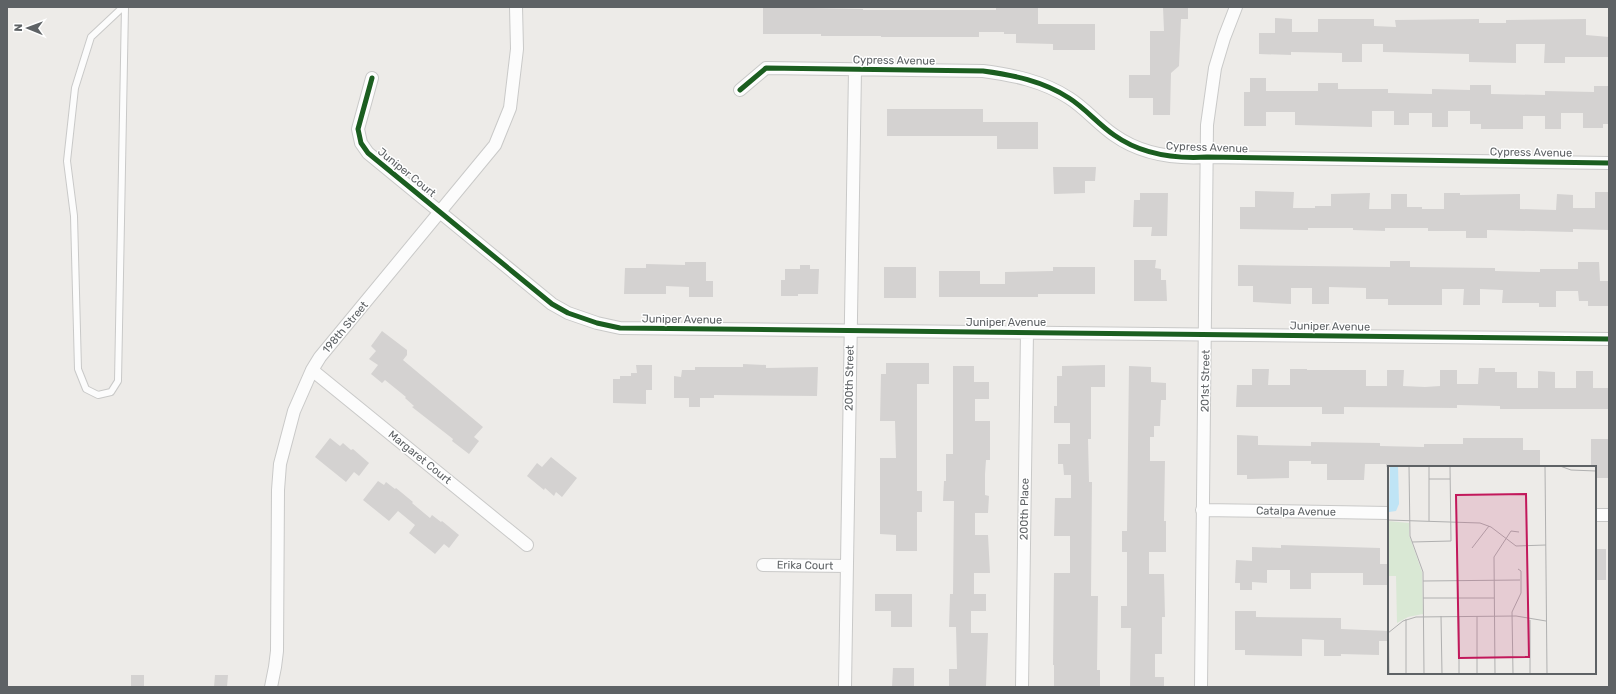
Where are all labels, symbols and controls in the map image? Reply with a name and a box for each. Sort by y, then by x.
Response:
north arrow [8,8,48,48]
text: N [12,24,25,32]
street label: Cypress Avenue [853,53,935,68]
street label: Cypress Avenue [1166,140,1248,155]
street label: Juniper Court [375,145,439,200]
street label: Cypress Avenue [1490,145,1572,160]
street label: 198th Street [320,298,371,356]
street label: Juniper Avenue [642,312,722,327]
street label: Juniper Avenue [966,316,1046,329]
street label: Juniper Avenue [1290,319,1370,334]
street label: 200th Street [842,344,857,411]
street label: 201st Street [1198,349,1213,412]
street label: Margaret Court [385,428,454,487]
inset map [1388,466,1596,674]
street label: 200th Place [1017,478,1032,540]
street label: Catalpa Avenue [1256,504,1336,519]
street label: Erika Court [777,559,834,573]

